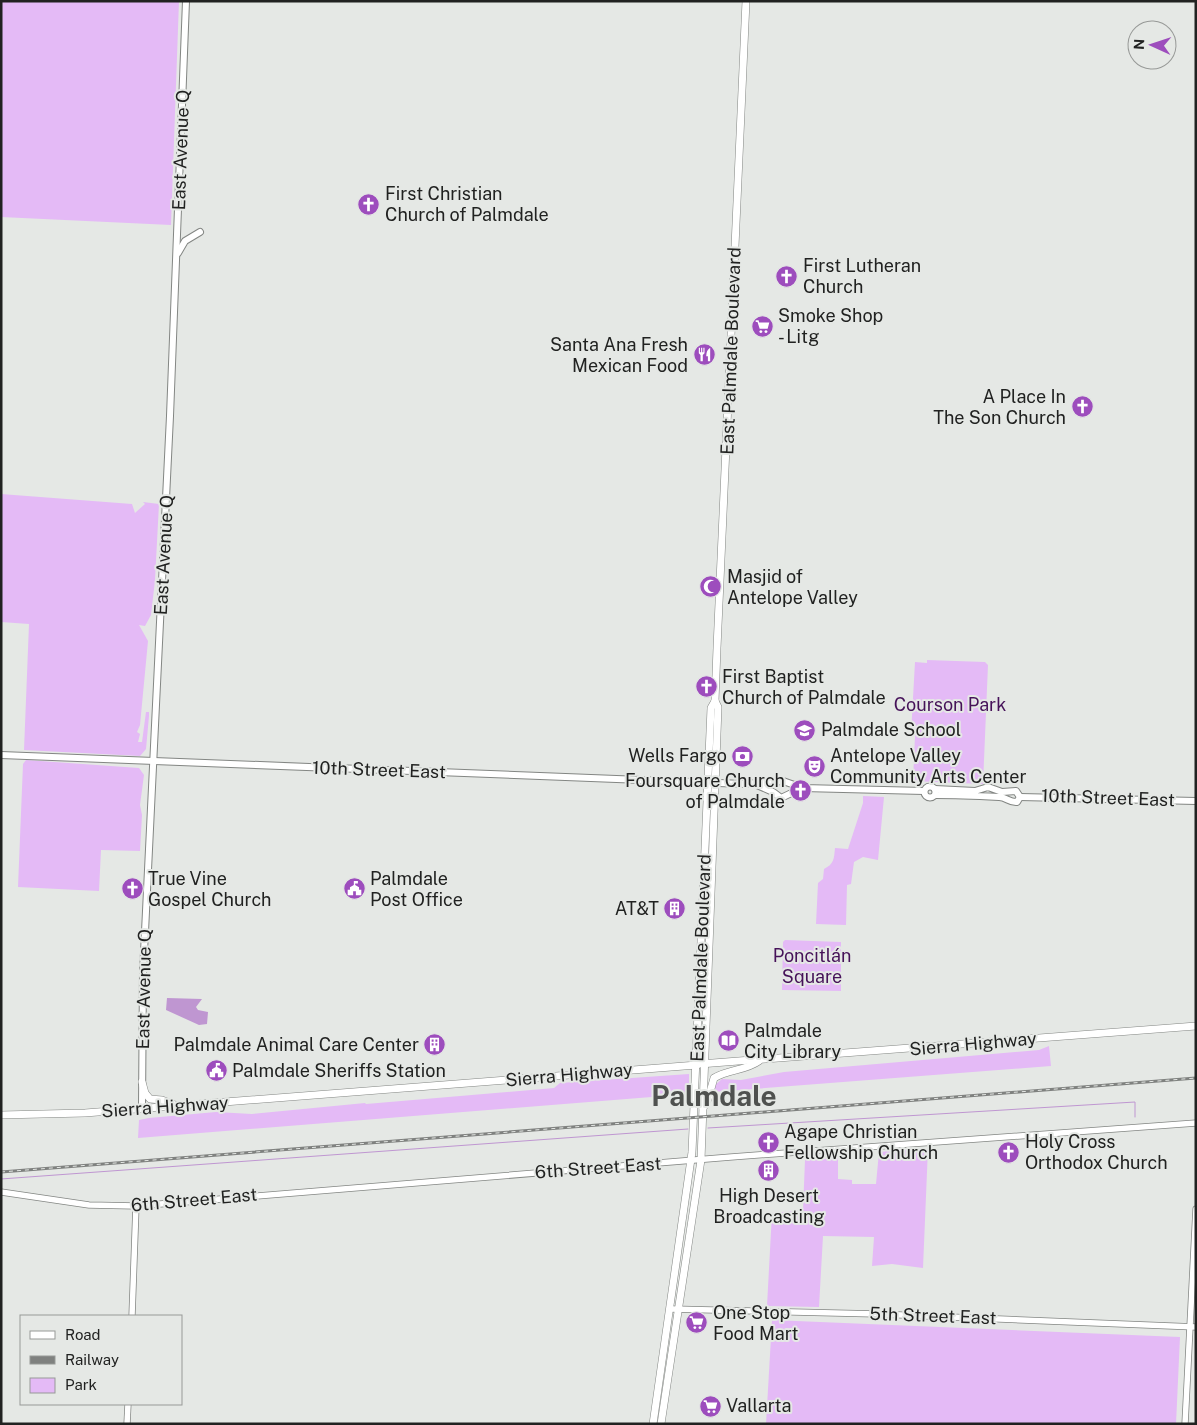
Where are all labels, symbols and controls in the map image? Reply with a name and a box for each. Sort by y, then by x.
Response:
north arrow [1127,20,1177,70]
text: N [1131,38,1147,50]
street label: East Avenue Q [168,89,193,211]
place label: First Christian Church of Palmdale [385,183,549,225]
church icon: First Christian Church of Palmdale [357,192,381,216]
street label: East Palmdale Boulevard [716,247,745,455]
place label: First Lutheran Church [803,255,921,297]
church icon: First Lutheran Church [775,264,799,288]
place label: Smoke Shop - Litg [778,305,883,347]
supermarket icon: Smoke Shop - Litg [750,314,774,338]
place label: Santa Ana Fresh Mexican Food [550,334,688,376]
restaurant icon: Santa Ana Fresh Mexican Food [692,343,716,367]
place label: A Place In The Son Church [933,386,1066,428]
church icon: A Place In The Son Church [1070,395,1094,419]
street label: East Avenue Q [150,494,177,616]
place label: Masjid of Antelope Valley [727,566,858,608]
mosque icon: Masjid of Antelope Valley [699,575,723,599]
place label: First Baptist Church of Palmdale [722,666,886,708]
church icon: First Baptist Church of Palmdale [694,675,718,699]
park label: Courson Park [894,694,1006,715]
school or university icon: Palmdale School [793,718,817,742]
place label: Palmdale School [821,719,961,740]
bank icon: Wells Fargo [731,744,755,768]
place label: Wells Fargo [628,745,727,766]
place label: Antelope Valley Community Arts Center [830,745,1027,787]
theatre icon: Antelope Valley Community Arts Center [802,754,826,778]
street label: 10th Street East [312,757,446,782]
place label: Foursquare Church of Palmdale [625,770,785,812]
church icon: Foursquare Church of Palmdale [789,779,813,803]
street label: 10th Street East [1041,785,1175,810]
street label: East Palmdale Boulevard [686,854,715,1062]
place label: True Vine Gospel Church [148,868,271,910]
place label: Palmdale Post Office [370,868,463,910]
church icon: True Vine Gospel Church [120,877,144,901]
public building icon: Palmdale Post Office [342,877,366,901]
building icon: AT&T [663,897,687,921]
place label: AT&T [615,898,659,919]
street label: East Avenue Q [132,928,155,1050]
park label: Poncitlán Square [773,945,851,987]
place label: Palmdale City Library [744,1020,841,1062]
street label: Sierra Highway [909,1027,1038,1060]
library icon: Palmdale City Library [716,1029,740,1053]
building icon: Palmdale Animal Care Center [423,1033,447,1057]
place label: Palmdale Animal Care Center [173,1034,419,1055]
street label: Sierra Highway [505,1058,634,1091]
public building icon: Palmdale Sheriffs Station [204,1059,228,1083]
place label: Palmdale Sheriffs Station [232,1060,446,1081]
district label: Palmdale [651,1079,777,1112]
street label: Sierra Highway [101,1092,230,1121]
place label: Agape Christian Fellowship Church [784,1121,938,1163]
church icon: Agape Christian Fellowship Church [756,1130,780,1154]
place label: Holy Cross Orthodox Church [1025,1131,1168,1173]
church icon: Holy Cross Orthodox Church [997,1140,1021,1164]
street label: 6th Street East [534,1153,662,1182]
building icon: High Desert Broadcasting [757,1159,781,1183]
street label: 6th Street East [130,1184,258,1215]
place label: High Desert Broadcasting [713,1185,825,1227]
place label: One Stop Food Mart [713,1302,799,1344]
street label: 5th Street East [869,1303,997,1328]
supermarket icon: One Stop Food Mart [685,1311,709,1335]
legend [20,1315,182,1405]
text: Road [65,1326,101,1343]
text: Railway [65,1351,119,1368]
text: Park [65,1376,97,1393]
supermarket icon: Vallarta [698,1394,722,1418]
place label: Vallarta [726,1395,791,1416]

